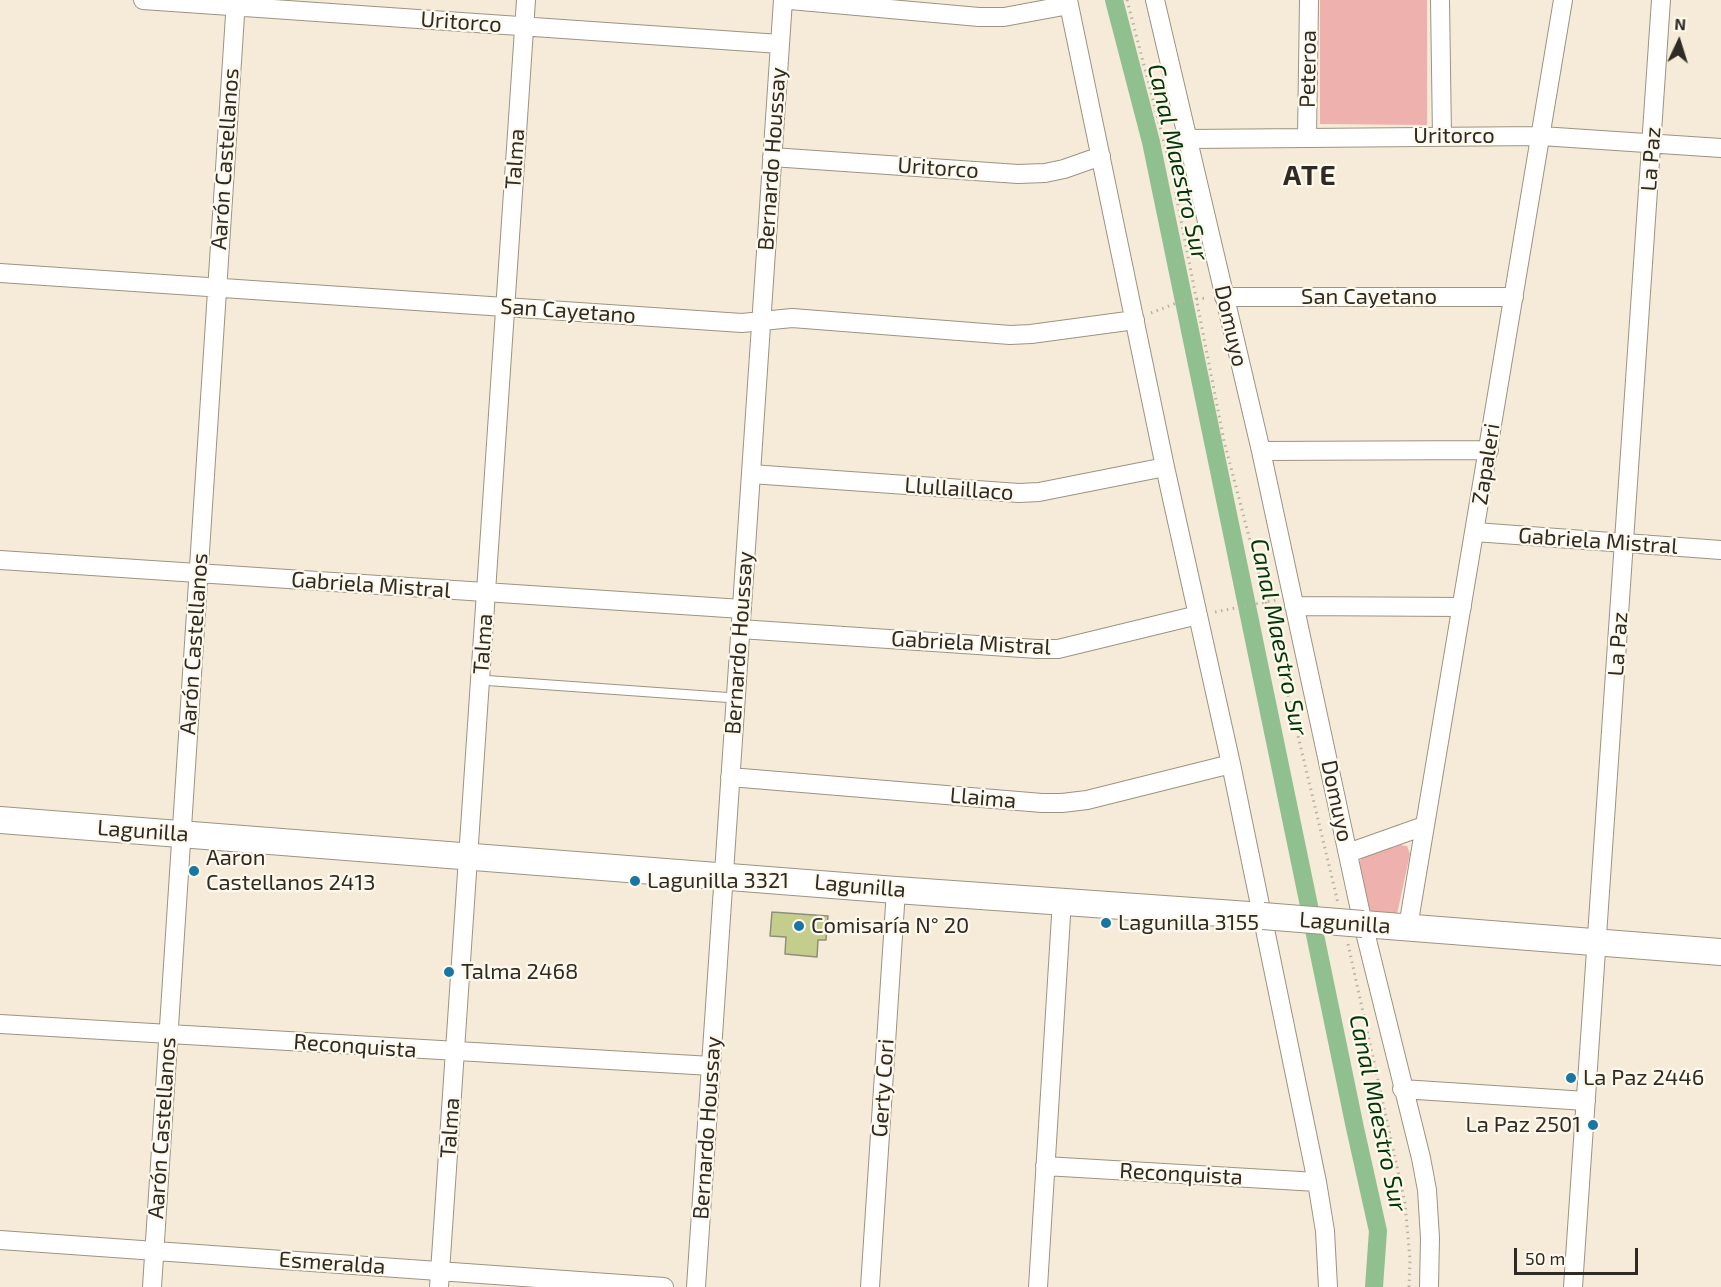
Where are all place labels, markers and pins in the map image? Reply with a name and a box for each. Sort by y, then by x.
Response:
place label: Aaron Castellanos 2413 [206,845,375,896]
marker: Aaron Castellanos 2413 [187,864,201,878]
place label: Lagunilla 3321 [647,868,789,894]
marker: Lagunilla 3321 [628,874,642,888]
place label: Lagunilla 3155 [1118,910,1259,936]
place label: Comisaría N° 20 [811,913,969,939]
marker: Lagunilla 3155 [1099,916,1113,930]
marker: Comisaría N° 20 [792,919,806,933]
place label: Talma 2468 [461,959,578,985]
marker: Talma 2468 [442,965,456,979]
place label: La Paz 2446 [1583,1065,1704,1091]
marker: La Paz 2446 [1564,1071,1578,1085]
place label: La Paz 2501 [1465,1112,1581,1138]
marker: La Paz 2501 [1586,1118,1600,1132]

